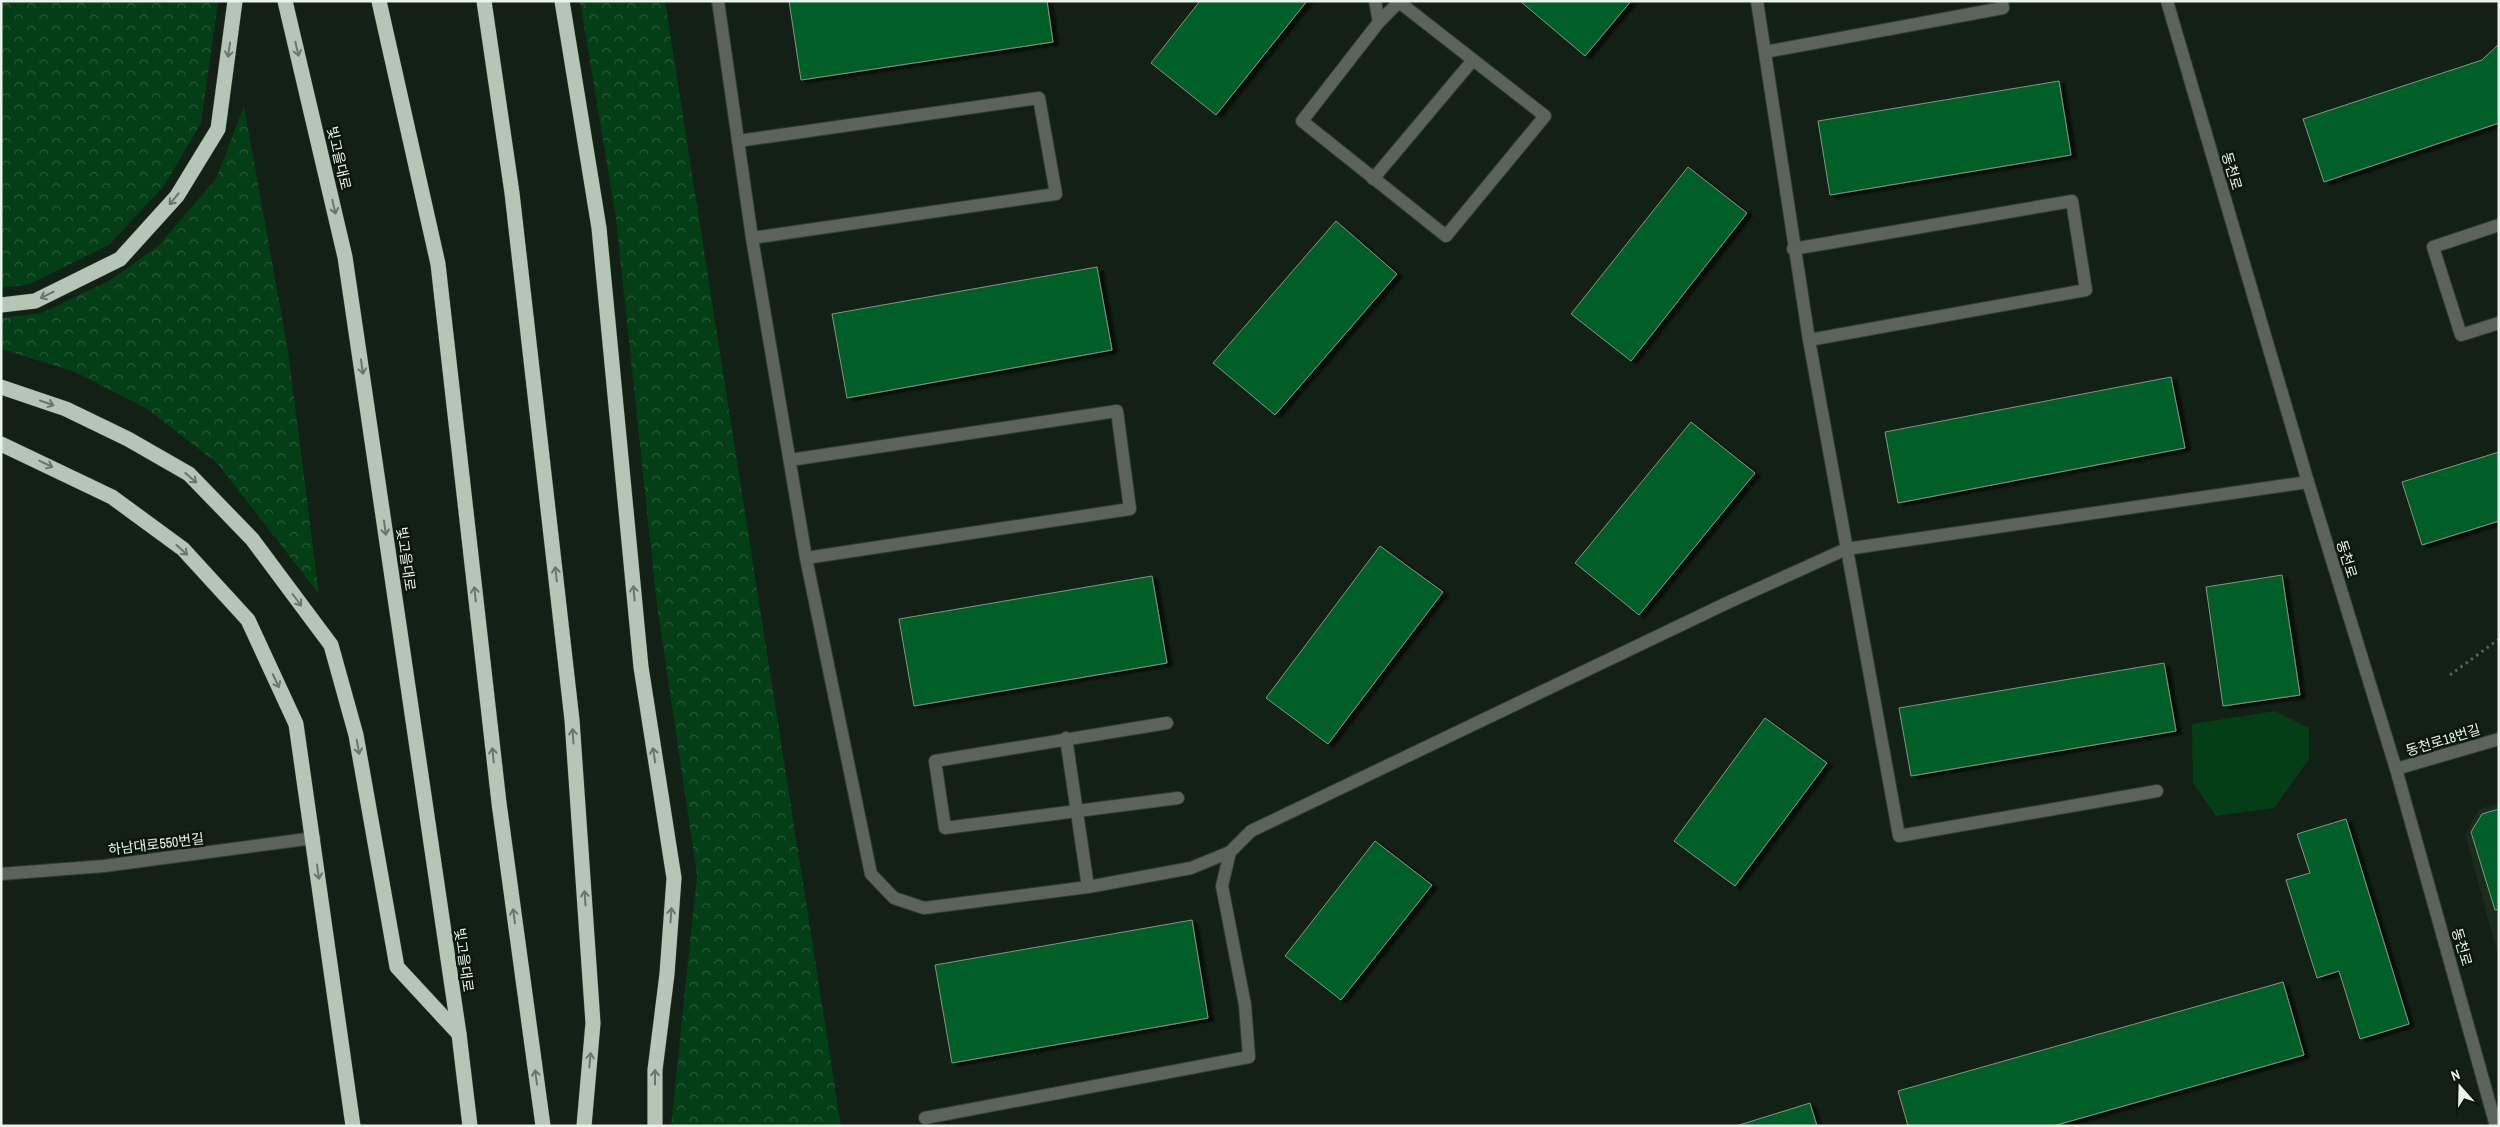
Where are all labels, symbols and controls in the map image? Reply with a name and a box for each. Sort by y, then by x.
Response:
one-way arrow [293,40,302,56]
one-way arrow [223,41,233,57]
street label: 빛고을대로 [323,125,355,192]
street label: 동천로 [2218,150,2246,192]
one-way arrow [169,192,180,205]
one-way arrow [330,198,339,214]
one-way arrow [40,291,55,300]
one-way arrow [357,359,367,375]
one-way arrow [39,398,55,408]
one-way arrow [38,460,53,469]
one-way arrow [184,472,197,483]
one-way arrow [380,519,390,535]
street label: 빛고을대로 [393,526,419,592]
street label: 동천로 [2333,538,2361,580]
one-way arrow [176,544,189,556]
one-way arrow [551,566,561,582]
one-way arrow [470,586,480,602]
one-way arrow [629,586,638,602]
one-way arrow [292,593,302,607]
one-way arrow [272,673,281,688]
street label: 동천로18번길 [2403,720,2483,760]
one-way arrow [569,728,578,744]
one-way arrow [354,739,364,755]
one-way arrow [649,747,659,763]
one-way arrow [488,748,498,764]
street label: 하남대로550번길 [107,829,205,859]
one-way arrow [314,864,324,880]
one-way arrow [580,890,589,906]
one-way arrow [667,908,676,924]
one-way arrow [509,909,519,925]
street label: 동천로 [2448,926,2476,968]
street label: 빛고을대로 [451,927,477,993]
one-way arrow [585,1052,595,1068]
north arrow [2435,1062,2485,1112]
text: N [2449,1065,2463,1085]
one-way arrow [650,1069,660,1086]
one-way arrow [531,1070,541,1086]

